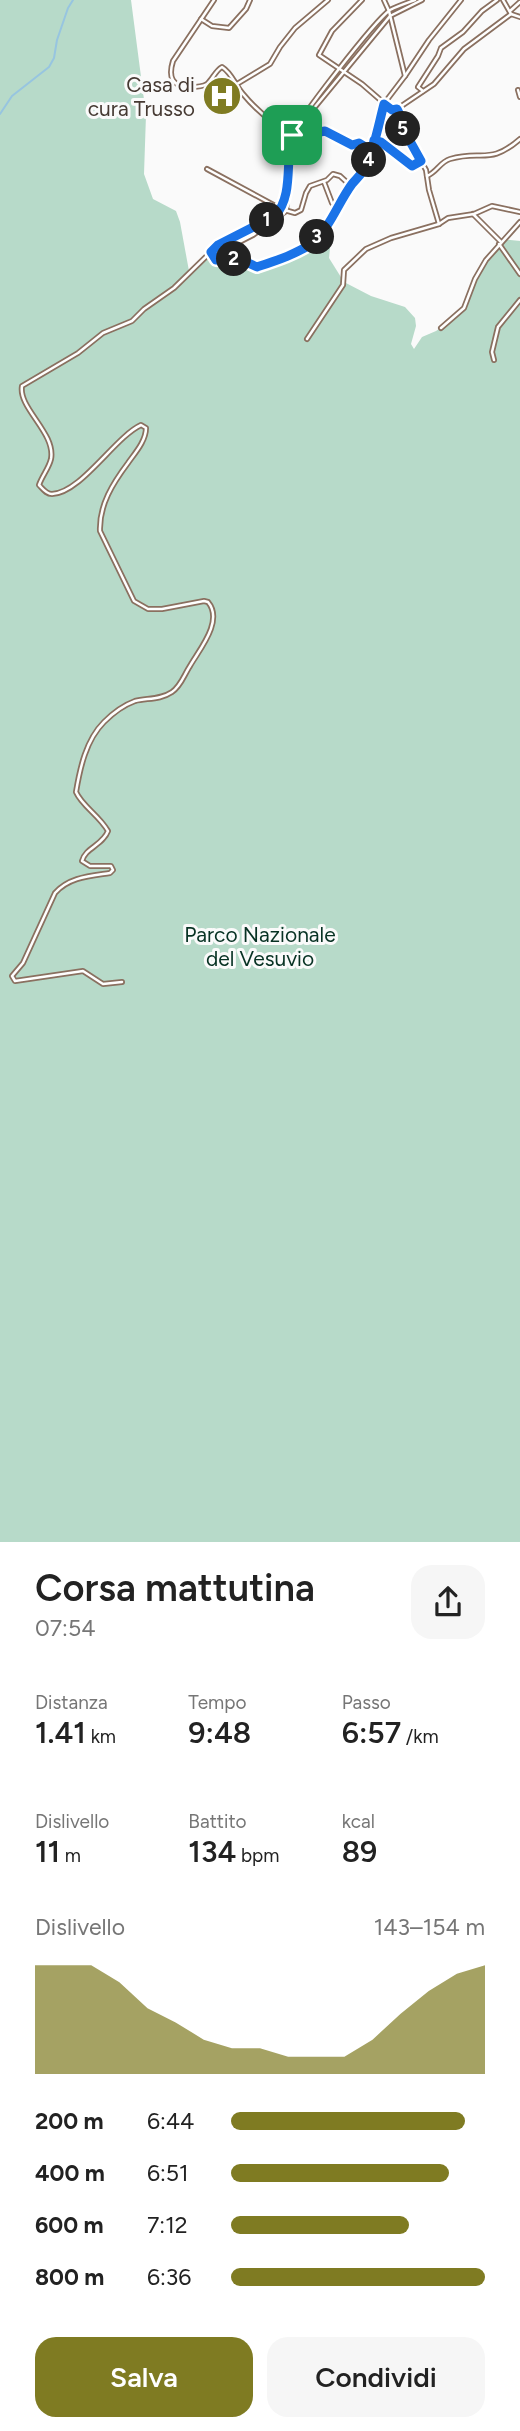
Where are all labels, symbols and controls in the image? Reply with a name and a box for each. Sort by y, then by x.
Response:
place label: Casa di cura Trusso [88,72,195,121]
hospital icon: Casa di cura Trusso [201,75,243,117]
pin [262,105,322,165]
pin: 5 [386,111,420,146]
icon: arrive [273,116,311,154]
text: 5 [397,117,408,140]
pin: 4 [352,142,386,178]
text: 4 [362,148,375,171]
pin: 1 [250,202,284,238]
text: 1 [262,208,271,231]
pin: 3 [300,219,334,254]
text: 3 [311,225,322,248]
pin: 2 [216,242,252,276]
text: 2 [228,247,239,270]
park label: Parco Nazionale del Vesuvio [184,922,336,971]
text: Corsa mattutina [35,1565,315,1611]
button: share [411,1565,485,1639]
text: 07:54 [35,1614,95,1642]
text: Distanza [35,1691,108,1714]
text: Tempo [188,1691,246,1714]
text: Passo [342,1691,391,1714]
text: 1.41 [35,1714,86,1751]
text: 9:48 [188,1714,251,1751]
text: 6:57 [342,1714,401,1751]
text: km [86,1725,116,1748]
text: /km [401,1725,439,1748]
text: Dislivello [35,1810,109,1833]
text: Battito [188,1810,247,1833]
text: kcal [342,1810,375,1833]
text: 11 [35,1833,60,1870]
text: 134 [188,1833,236,1870]
text: 89 [342,1833,377,1870]
text: m [60,1844,81,1867]
text: bpm [236,1844,280,1867]
text: Dislivello [35,1913,125,1941]
text: 143–154 m [374,1913,485,1941]
text: 200 m [35,2107,104,2135]
text: 6:44 [147,2107,194,2135]
text: 400 m [35,2159,105,2187]
text: 6:51 [147,2159,189,2187]
text: 600 m [35,2211,104,2239]
text: 7:12 [147,2211,188,2239]
text: 800 m [35,2263,104,2291]
text: 6:36 [147,2263,191,2291]
button: Salva [35,2337,253,2417]
button: Condividi [267,2337,485,2417]

